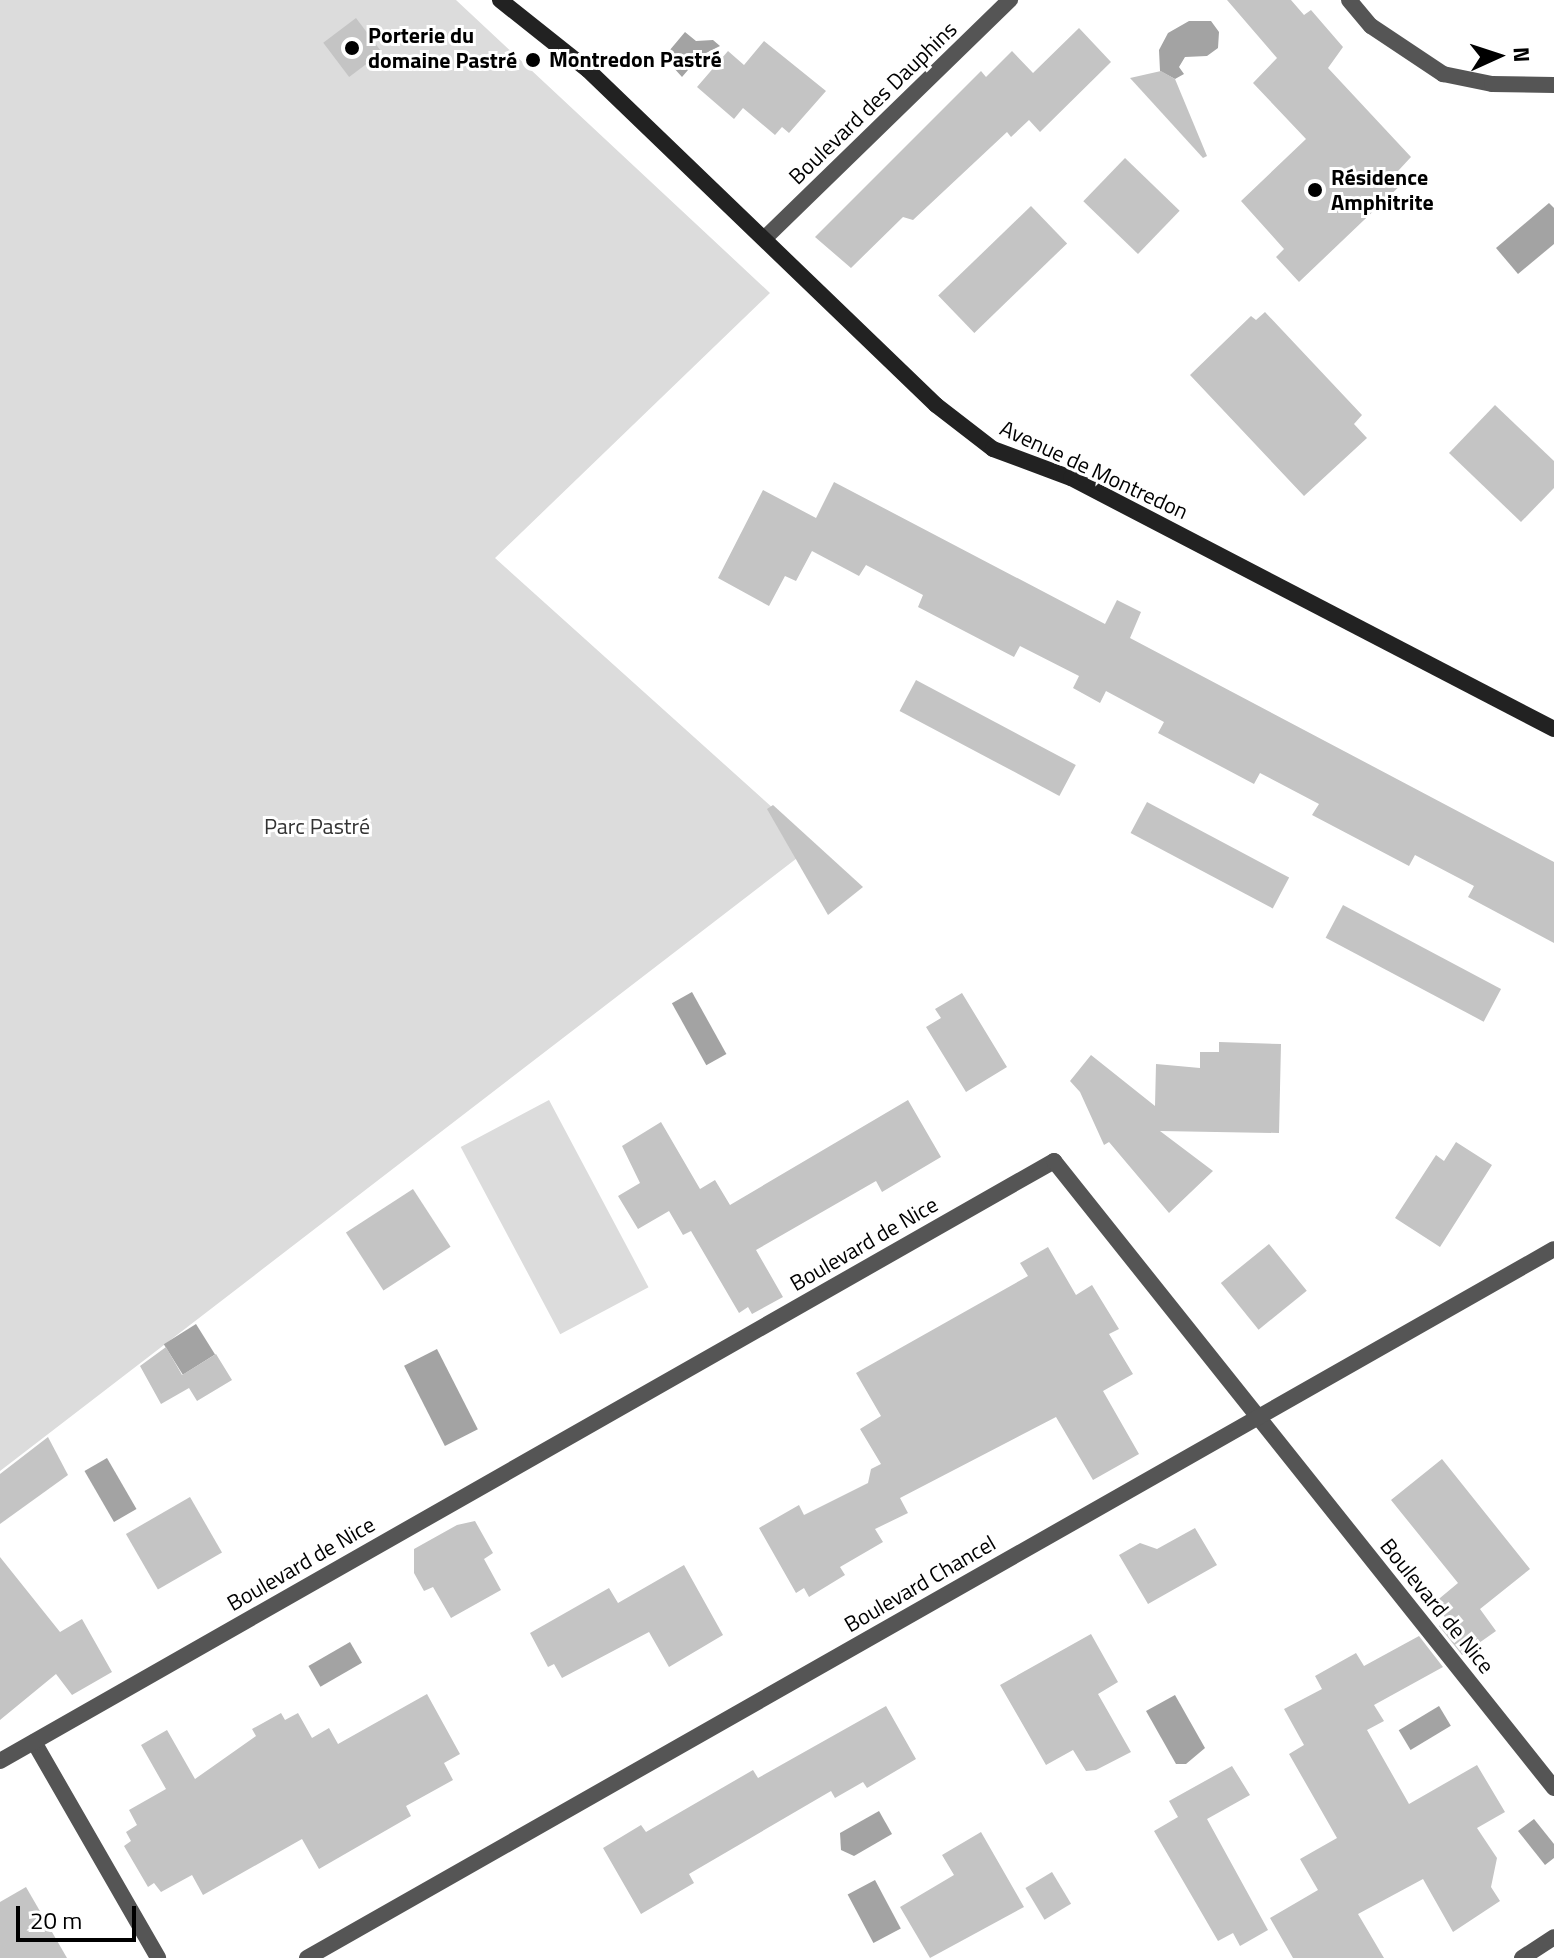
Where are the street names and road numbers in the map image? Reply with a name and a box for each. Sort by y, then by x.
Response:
street label: Boulevard des Dauphins [784,16,962,190]
street label: Avenue de Montredon [996,415,1192,525]
street label: Boulevard de Nice [786,1191,942,1297]
street label: Boulevard de Nice [223,1511,379,1617]
street label: Boulevard Chancel [840,1530,1000,1638]
street label: Boulevard de Nice [1375,1533,1499,1679]

